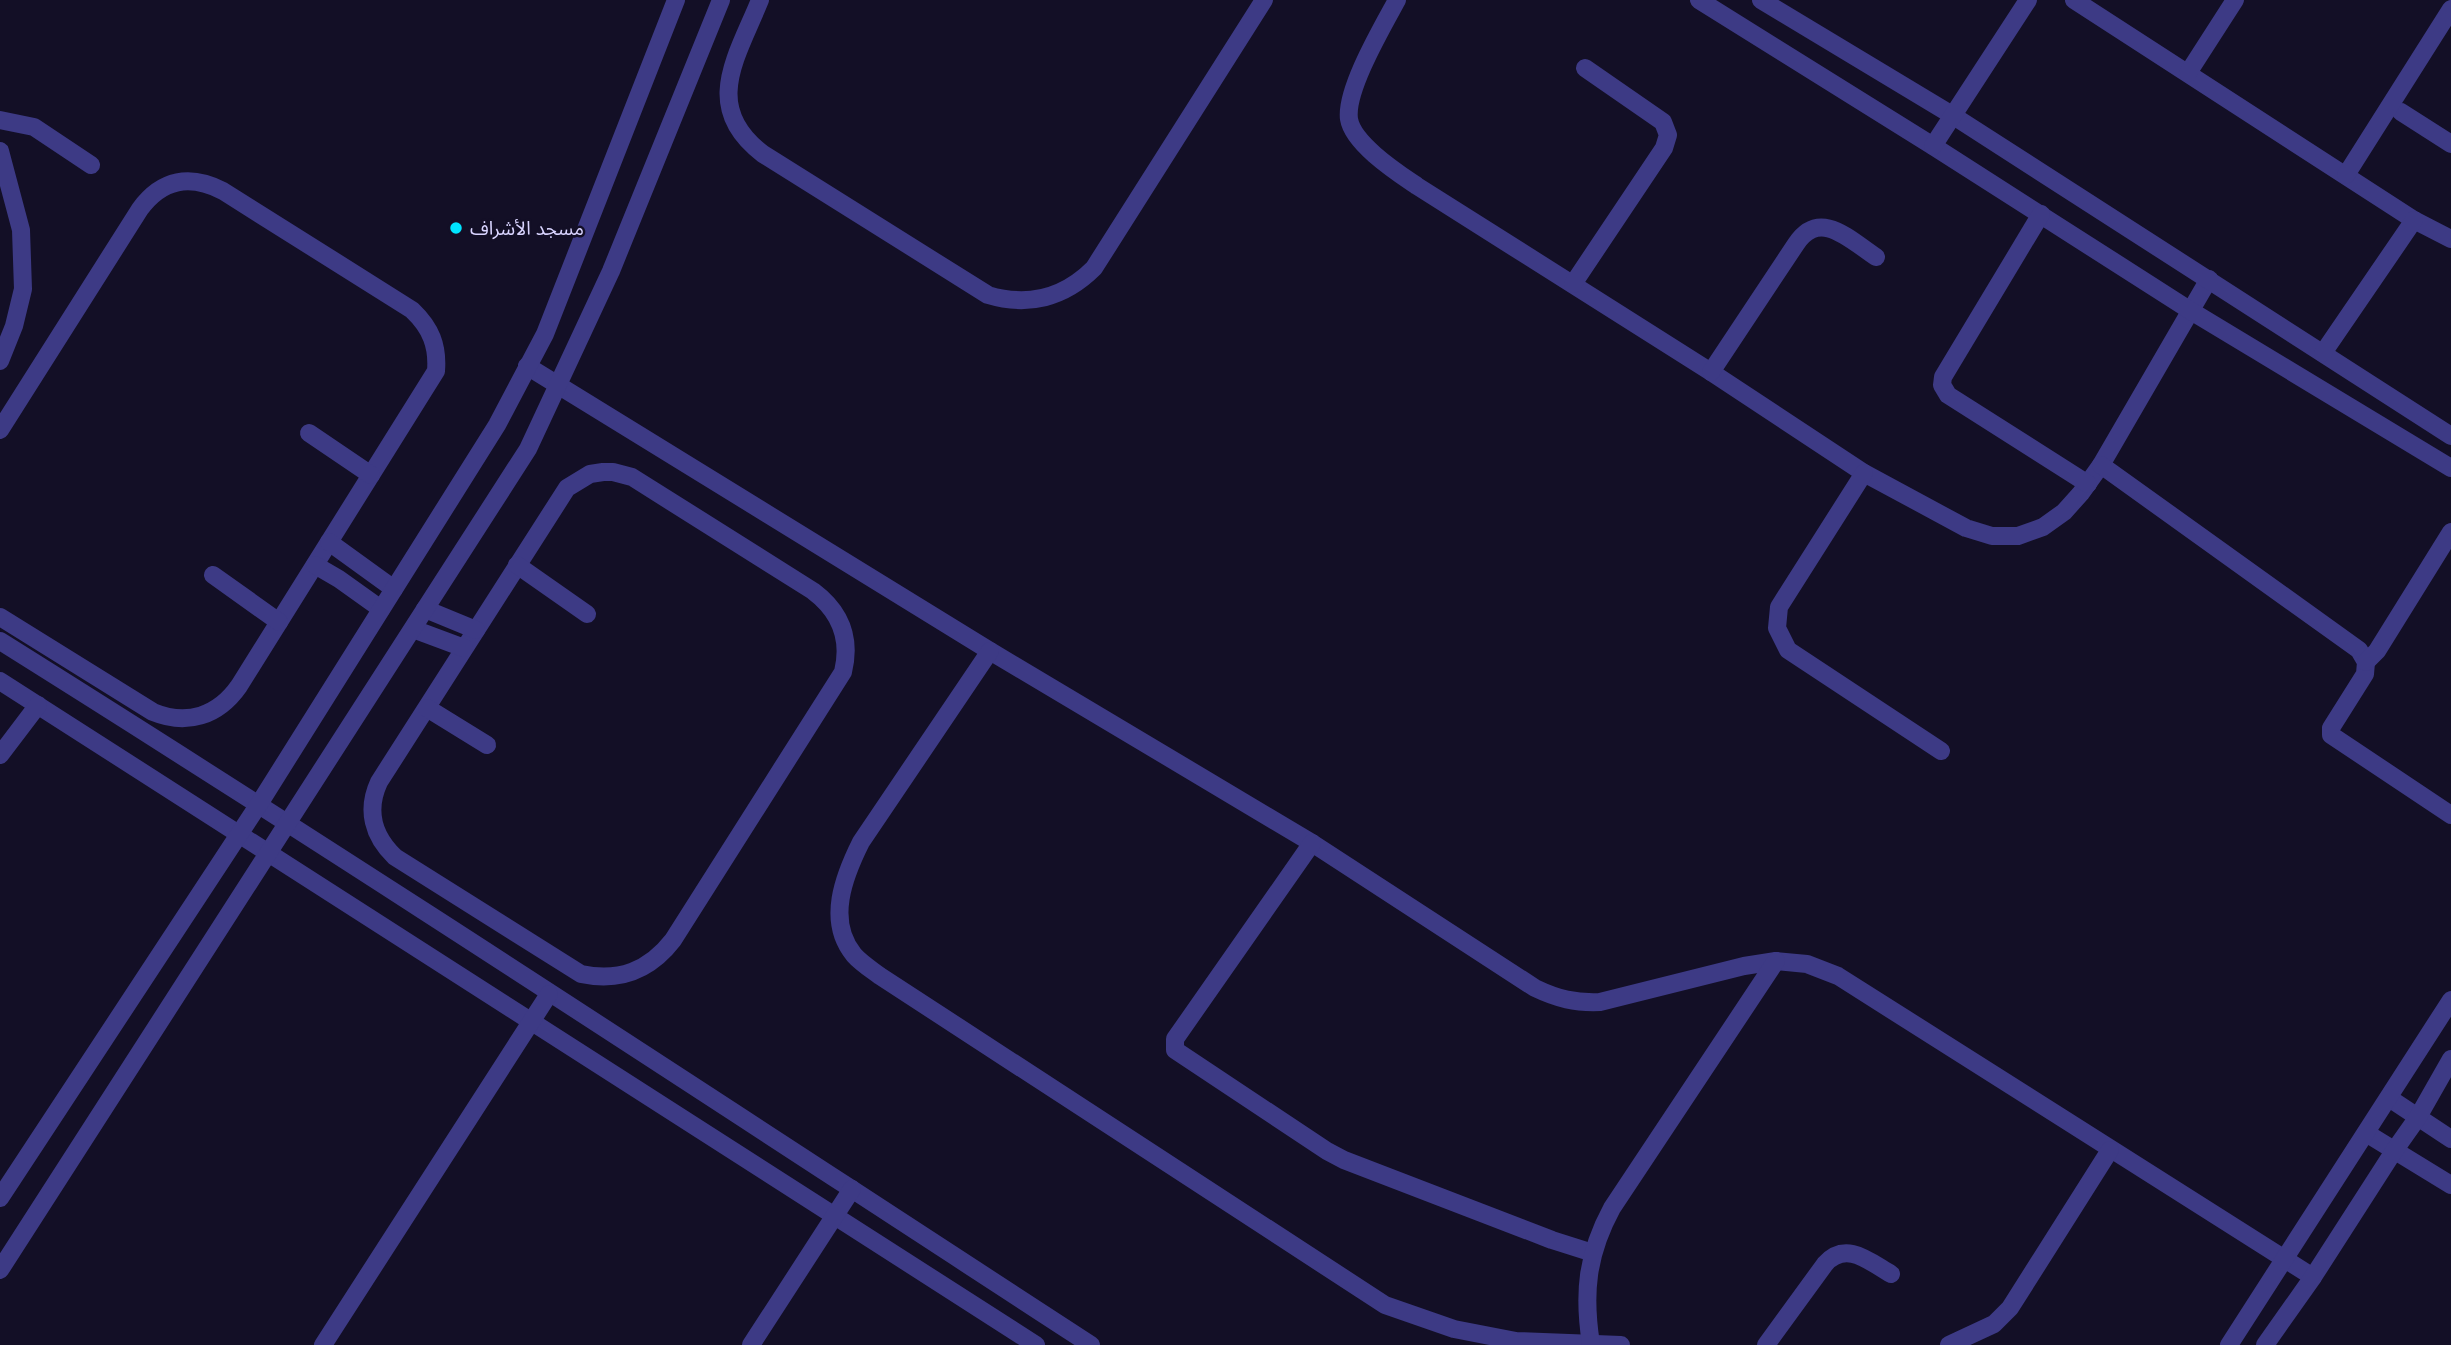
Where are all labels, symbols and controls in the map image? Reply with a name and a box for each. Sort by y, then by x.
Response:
place label: مسجد الأشراف [470,217,584,240]
marker: مسجد الأشراف [448,220,464,236]

